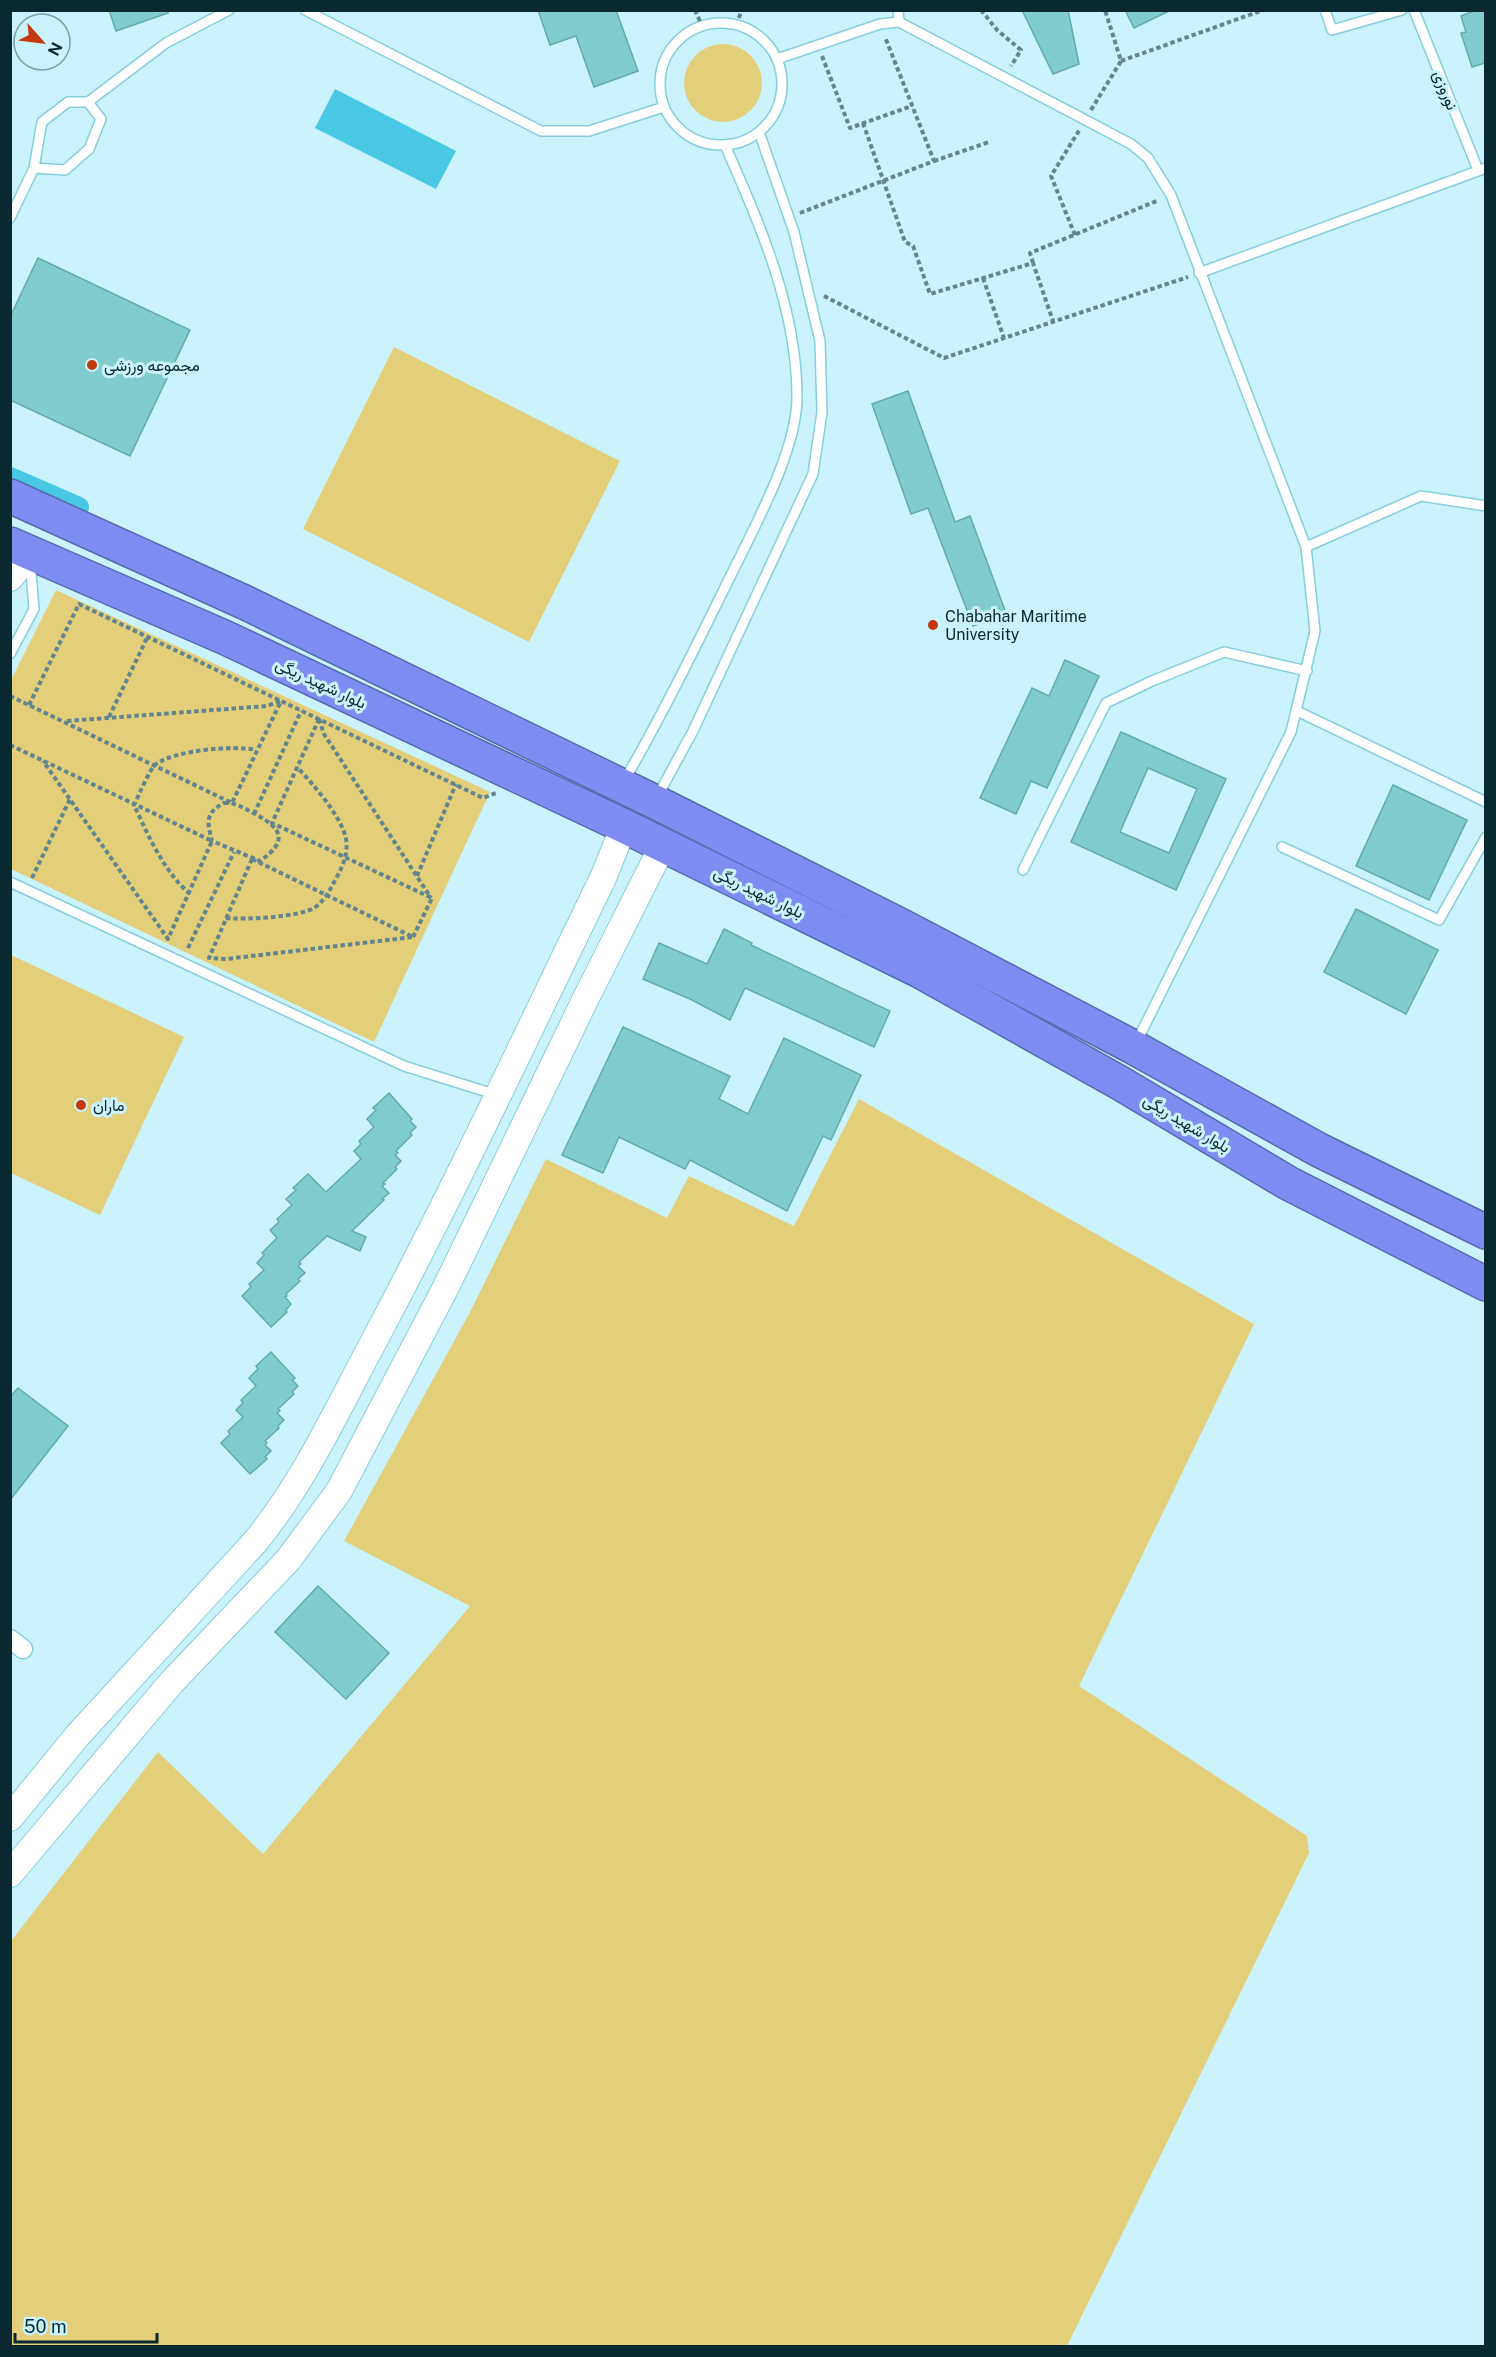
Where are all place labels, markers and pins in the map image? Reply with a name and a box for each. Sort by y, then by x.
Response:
place label: مجموعه ورزشی [104,356,200,376]
marker: مجموعه ورزشی [85,358,99,372]
place label: Chabahar Maritime University [945,607,1087,644]
marker: Chabahar Maritime University [926,618,940,632]
place label: ماران [93,1096,125,1116]
marker: ماران [74,1098,88,1112]

